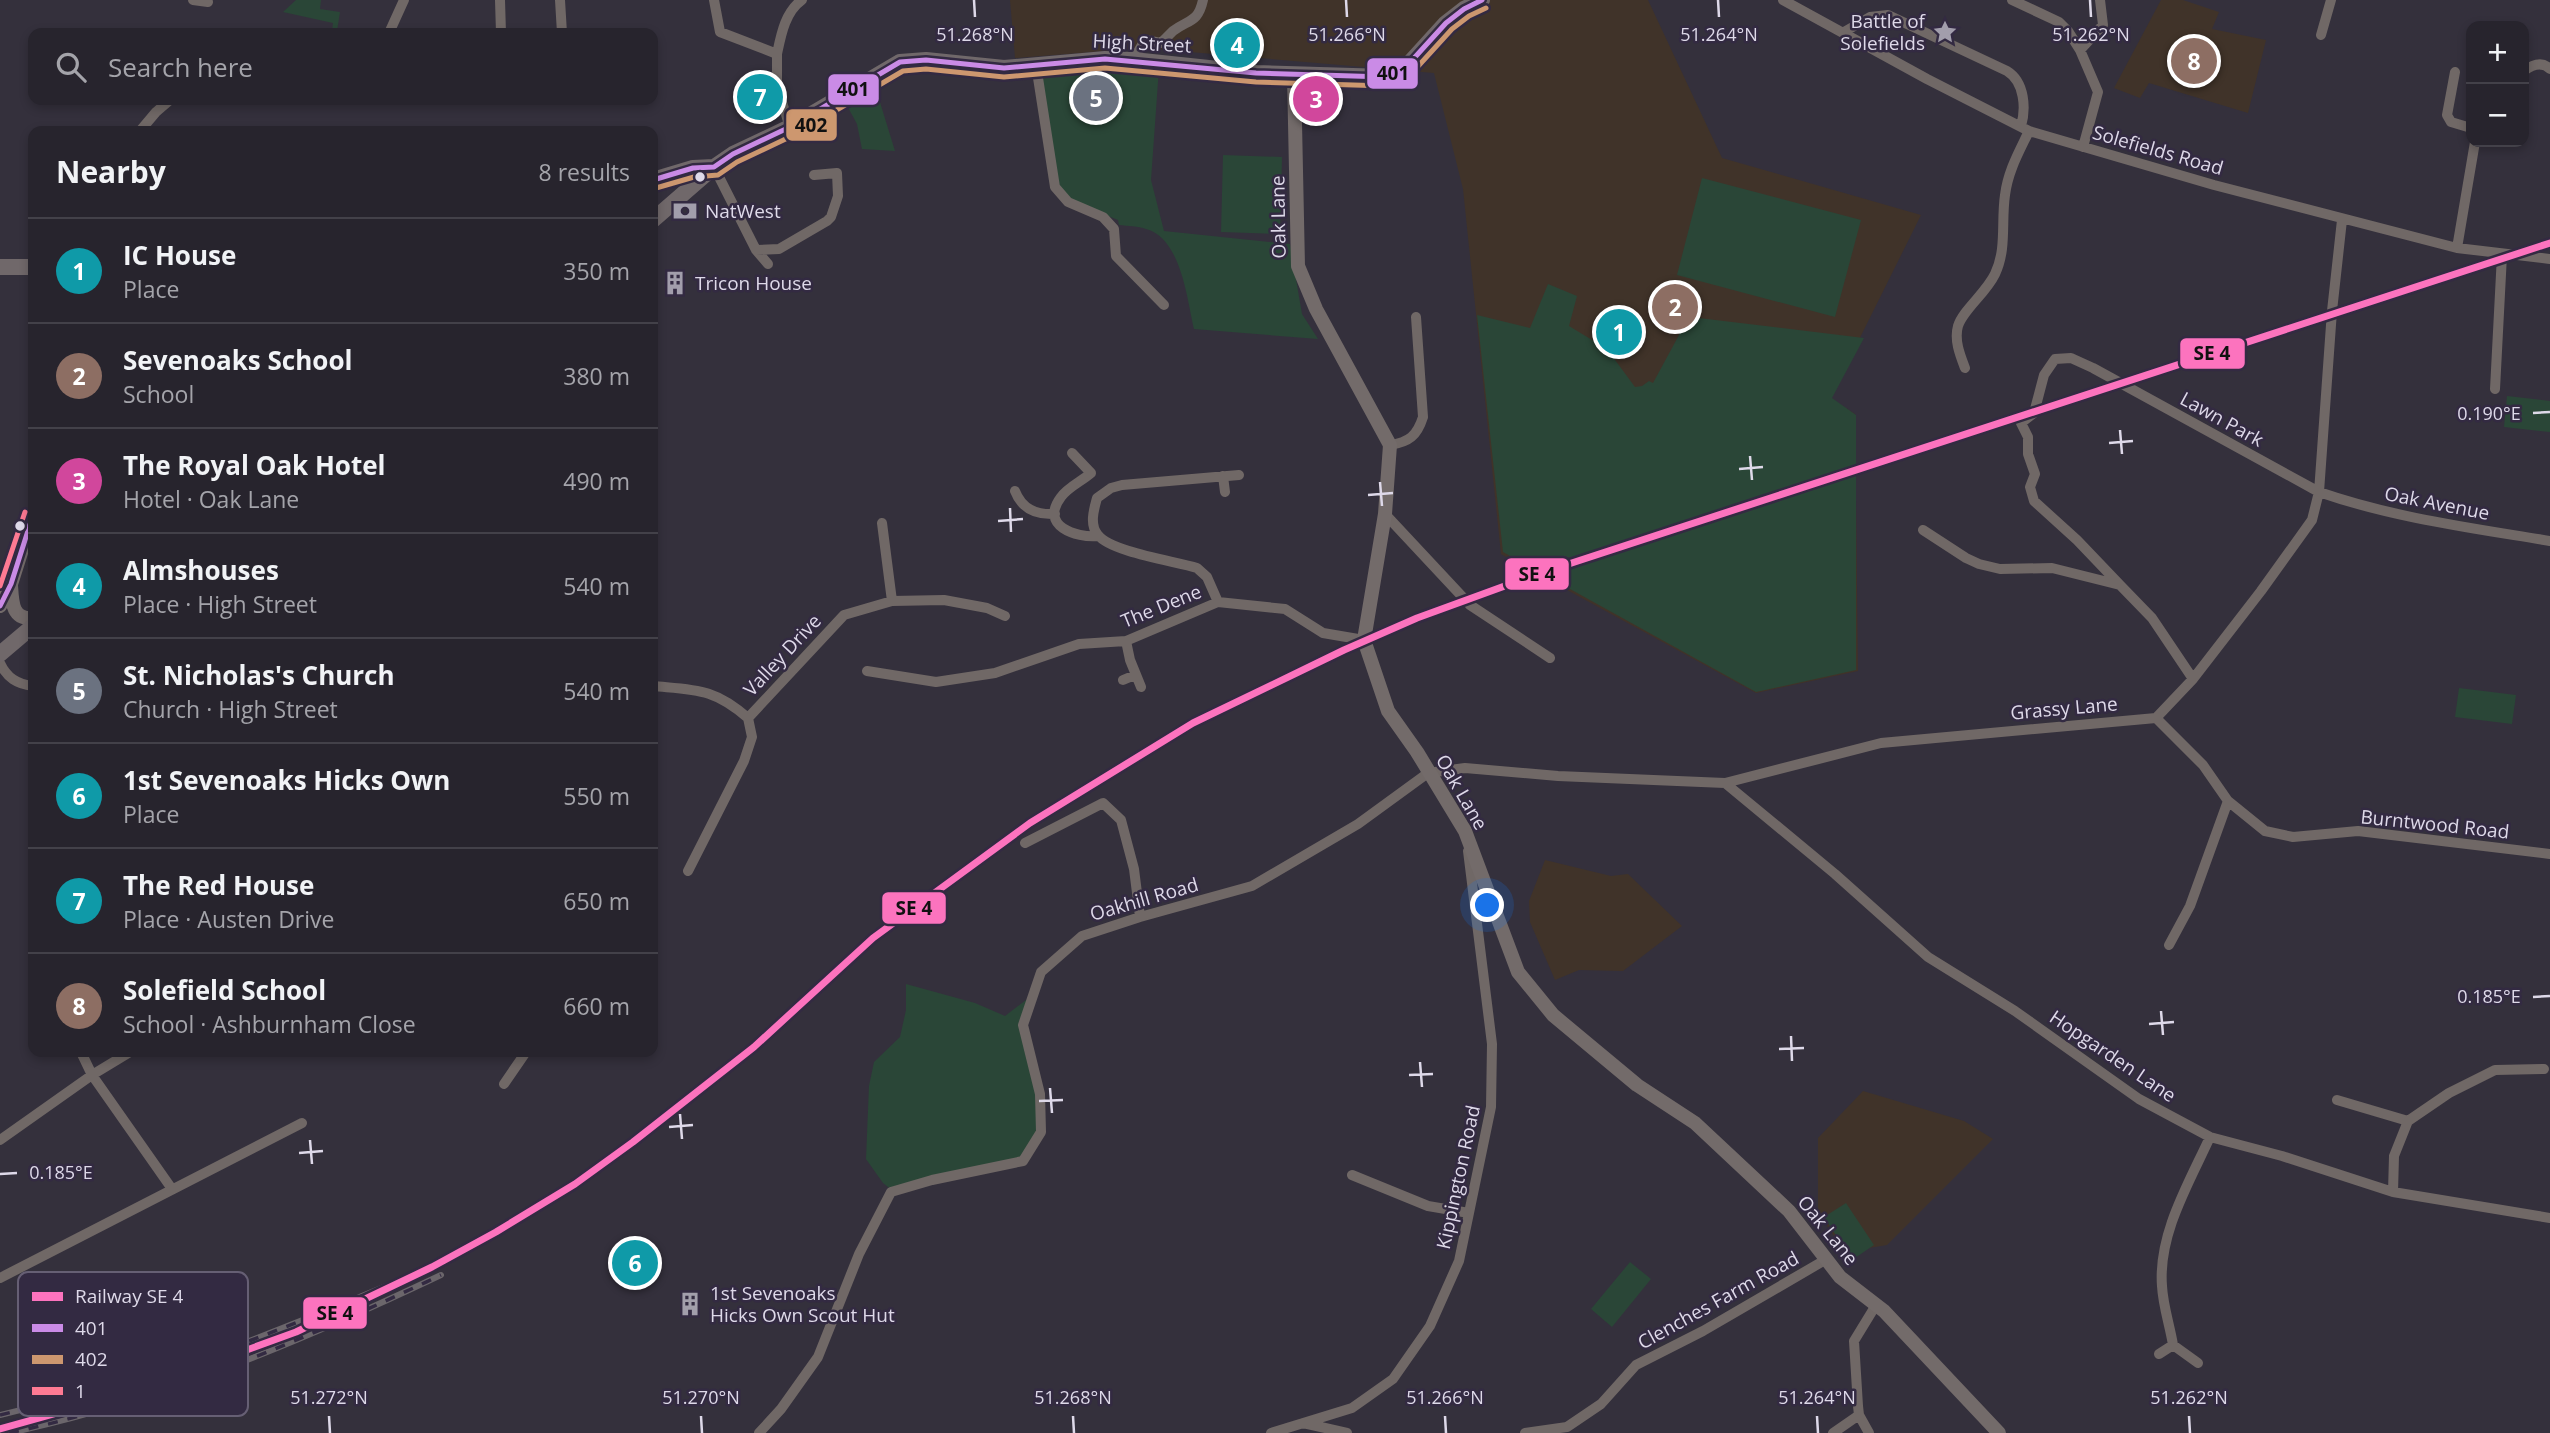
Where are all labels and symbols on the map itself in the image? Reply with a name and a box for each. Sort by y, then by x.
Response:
place label: Battle of Solefields [1840,8,1927,56]
place icon: Battle of Solefields [1931,18,1959,46]
pin: 4 [1214,19,1260,71]
text: 51.268°N [936,22,1014,46]
text: 51.266°N [1308,22,1386,46]
text: 51.264°N [1680,22,1758,46]
text: 51.262°N [2052,22,2130,46]
street label: High Street [1092,27,1192,59]
pin: 8 [2171,35,2217,87]
line badge: 401 [1366,57,1419,90]
text: 401 [1377,60,1409,86]
pin: 7 [737,71,783,123]
pin: 5 [1073,72,1119,124]
line badge: 401 [827,73,880,106]
pin: 3 [1293,73,1339,125]
text: 401 [837,76,869,102]
line badge: 402 [785,108,838,142]
text: 402 [795,112,827,138]
street label: Solefields Road [2090,119,2226,181]
unlabelled marker [693,170,707,184]
street label: Oak Lane [1264,175,1292,259]
bank icon: NatWest [671,197,699,225]
place label: NatWest [705,198,781,224]
building icon: Tricon House [661,269,689,297]
place label: Tricon House [695,270,812,296]
pin: 2 [1652,281,1698,333]
pin: 1 [1596,306,1642,358]
line badge: SE 4 [2179,337,2246,370]
text: SE 4 [2194,340,2231,366]
street label: Lawn Park [2176,385,2268,453]
text: 0.190°E [2457,401,2521,425]
street label: Oak Avenue [2382,480,2492,526]
unlabelled marker [13,519,27,533]
line badge: SE 4 [1504,557,1570,591]
text: SE 4 [1519,561,1556,587]
street label: The Dene [1117,578,1205,634]
street label: Valley Drive [737,608,827,702]
street label: Grassy Lane [2009,690,2119,726]
street label: Oak Lane [1430,750,1494,834]
street label: Burntwood Road [2359,803,2511,845]
street label: Oakhill Road [1087,871,1201,927]
your location [1470,888,1504,922]
line badge: SE 4 [881,891,947,925]
text: SE 4 [896,895,933,921]
text: 0.185°E [2457,984,2521,1008]
street label: Hopgarden Lane [2045,1004,2181,1108]
street label: Kippington Road [1430,1103,1486,1251]
text: 0.185°E [29,1160,93,1184]
street label: Oak Lane [1792,1190,1864,1270]
pin: 6 [612,1237,658,1289]
street label: Clenches Farm Road [1633,1245,1803,1355]
legend [18,1272,248,1416]
place label: 1st Sevenoaks Hicks Own Scout Hut [710,1280,895,1328]
text: Railway SE 4 [75,1283,184,1309]
building icon: 1st Sevenoaks Hicks Own Scout Hut [676,1290,704,1318]
line badge: SE 4 [302,1296,368,1330]
text: SE 4 [317,1300,354,1326]
text: 401 [75,1315,108,1341]
text: 402 [75,1346,108,1372]
text: 1 [75,1378,86,1404]
text: 51.272°N [290,1385,368,1409]
text: 51.270°N [662,1385,740,1409]
text: 51.268°N [1034,1385,1112,1409]
text: 51.266°N [1406,1385,1484,1409]
text: 51.264°N [1778,1385,1856,1409]
text: 51.262°N [2150,1385,2228,1409]

